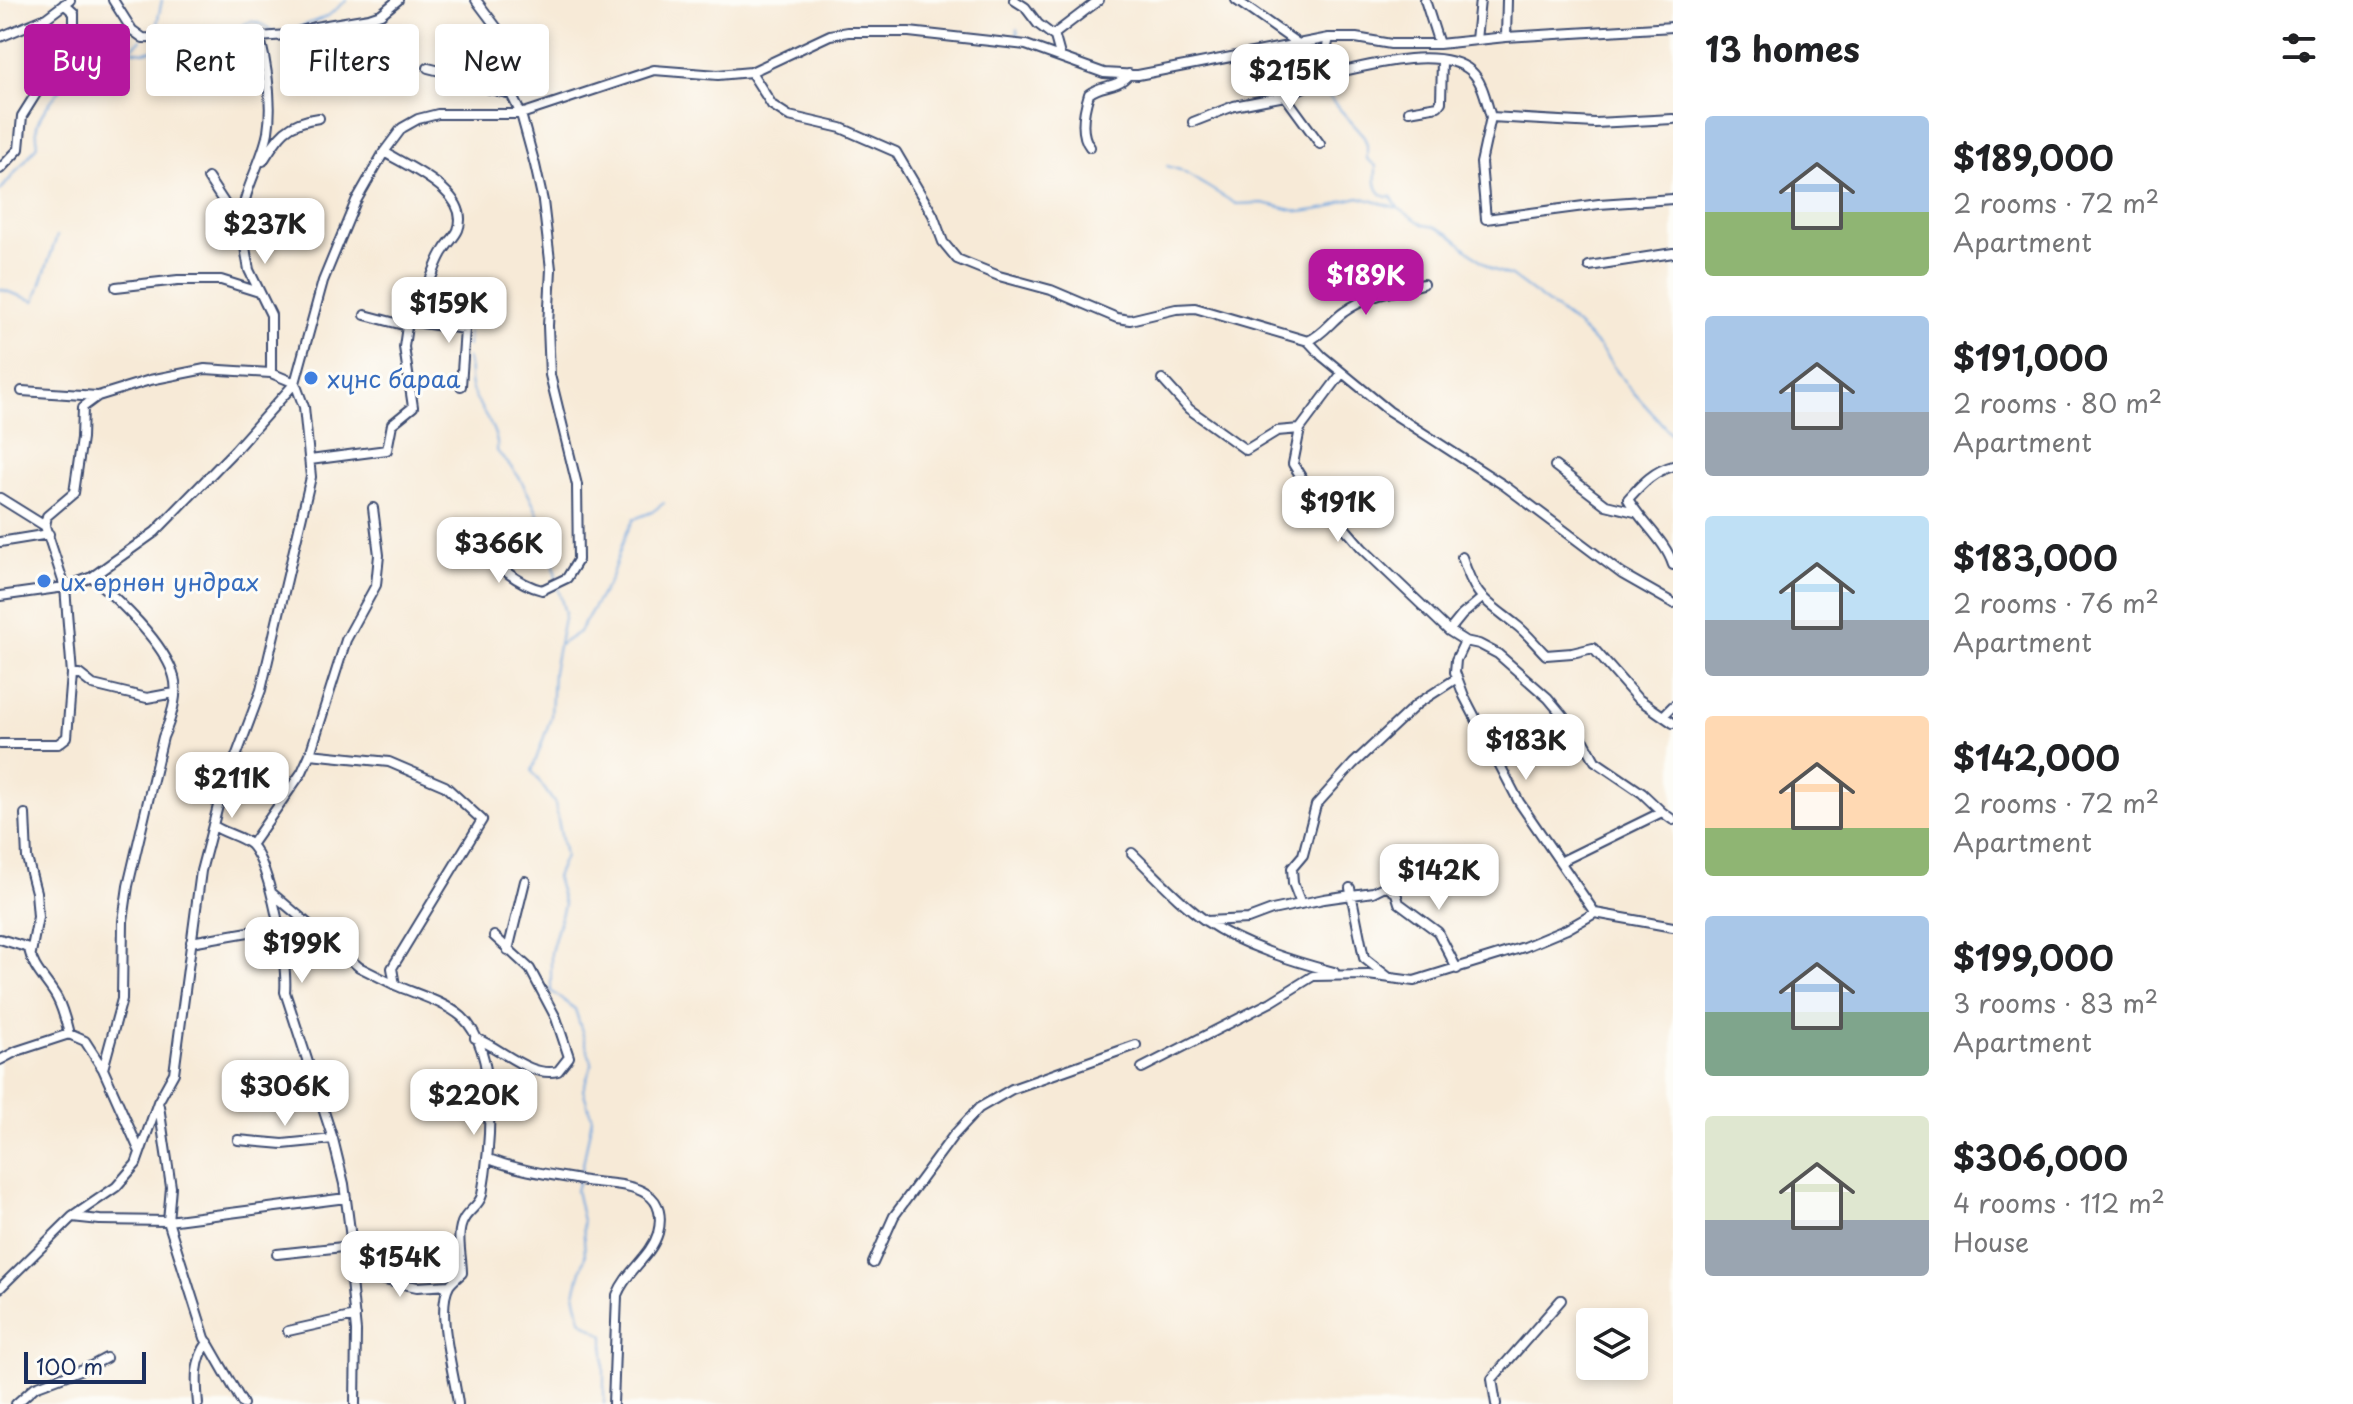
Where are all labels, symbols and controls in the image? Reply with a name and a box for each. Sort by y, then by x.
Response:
text: 13 homes [1705,22,1860,74]
chip: Buy [24,24,130,96]
chip: Rent [146,24,264,96]
chip: Filters [280,24,419,96]
chip: New [435,24,549,96]
icon: filters [2277,26,2321,70]
pin: $215K [1234,44,1346,112]
text: $215K [1249,50,1331,89]
text: $189,000 [1953,131,2114,183]
icon: home [1769,148,1865,244]
text: 2 rooms · 72 m² [1953,183,2159,222]
pin: $237K [209,198,321,266]
text: $237K [223,204,307,243]
text: Apartment [1953,222,2092,261]
pin: $189K [1310,249,1422,317]
text: $189K [1327,255,1405,294]
pin: $159K [393,277,505,345]
text: $159K [410,283,488,322]
text: $191,000 [1953,331,2108,383]
icon: home [1769,348,1865,444]
place label: хүнс бараа [327,360,461,396]
marker: хүнс бараа [302,369,320,387]
text: 2 rooms · 80 m² [1953,383,2162,422]
text: Apartment [1953,422,2092,461]
pin: $191K [1282,476,1394,544]
text: $191K [1300,482,1376,521]
pin: $366K [443,517,555,585]
text: $366K [455,523,543,562]
text: $183,000 [1953,531,2118,583]
icon: home [1769,548,1865,644]
place label: их өрнөн ундрах [60,563,259,599]
marker: их өрнөн ундрах [35,572,53,590]
text: 2 rooms · 76 m² [1953,583,2159,622]
text: Apartment [1953,622,2092,661]
pin: $183K [1470,714,1582,782]
text: $183K [1485,720,1567,759]
text: $142,000 [1953,731,2120,783]
icon: home [1769,748,1865,844]
pin: $211K [176,752,288,820]
text: $211K [194,758,270,797]
text: 2 rooms · 72 m² [1953,783,2159,822]
text: Apartment [1953,822,2092,861]
pin: $142K [1383,844,1495,912]
text: $142K [1398,850,1480,889]
pin: $199K [246,917,358,985]
text: $199K [263,923,341,962]
text: $199,000 [1953,931,2114,983]
icon: home [1769,948,1865,1044]
text: 3 rooms · 83 m² [1953,983,2158,1022]
text: Apartment [1953,1022,2092,1061]
pin: $306K [229,1060,341,1128]
text: $306K [240,1066,330,1105]
pin: $220K [418,1069,530,1137]
text: $220K [428,1075,520,1114]
text: $306,000 [1953,1131,2128,1183]
icon: home [1769,1148,1865,1244]
text: 4 rooms · 112 m² [1953,1183,2165,1222]
text: House [1953,1222,2029,1261]
pin: $154K [344,1231,456,1299]
text: $154K [359,1237,441,1276]
map controls [1576,1308,1648,1380]
button: layers [1576,1308,1648,1380]
scale bar [24,1348,146,1384]
text: 100 m [36,1349,103,1382]

